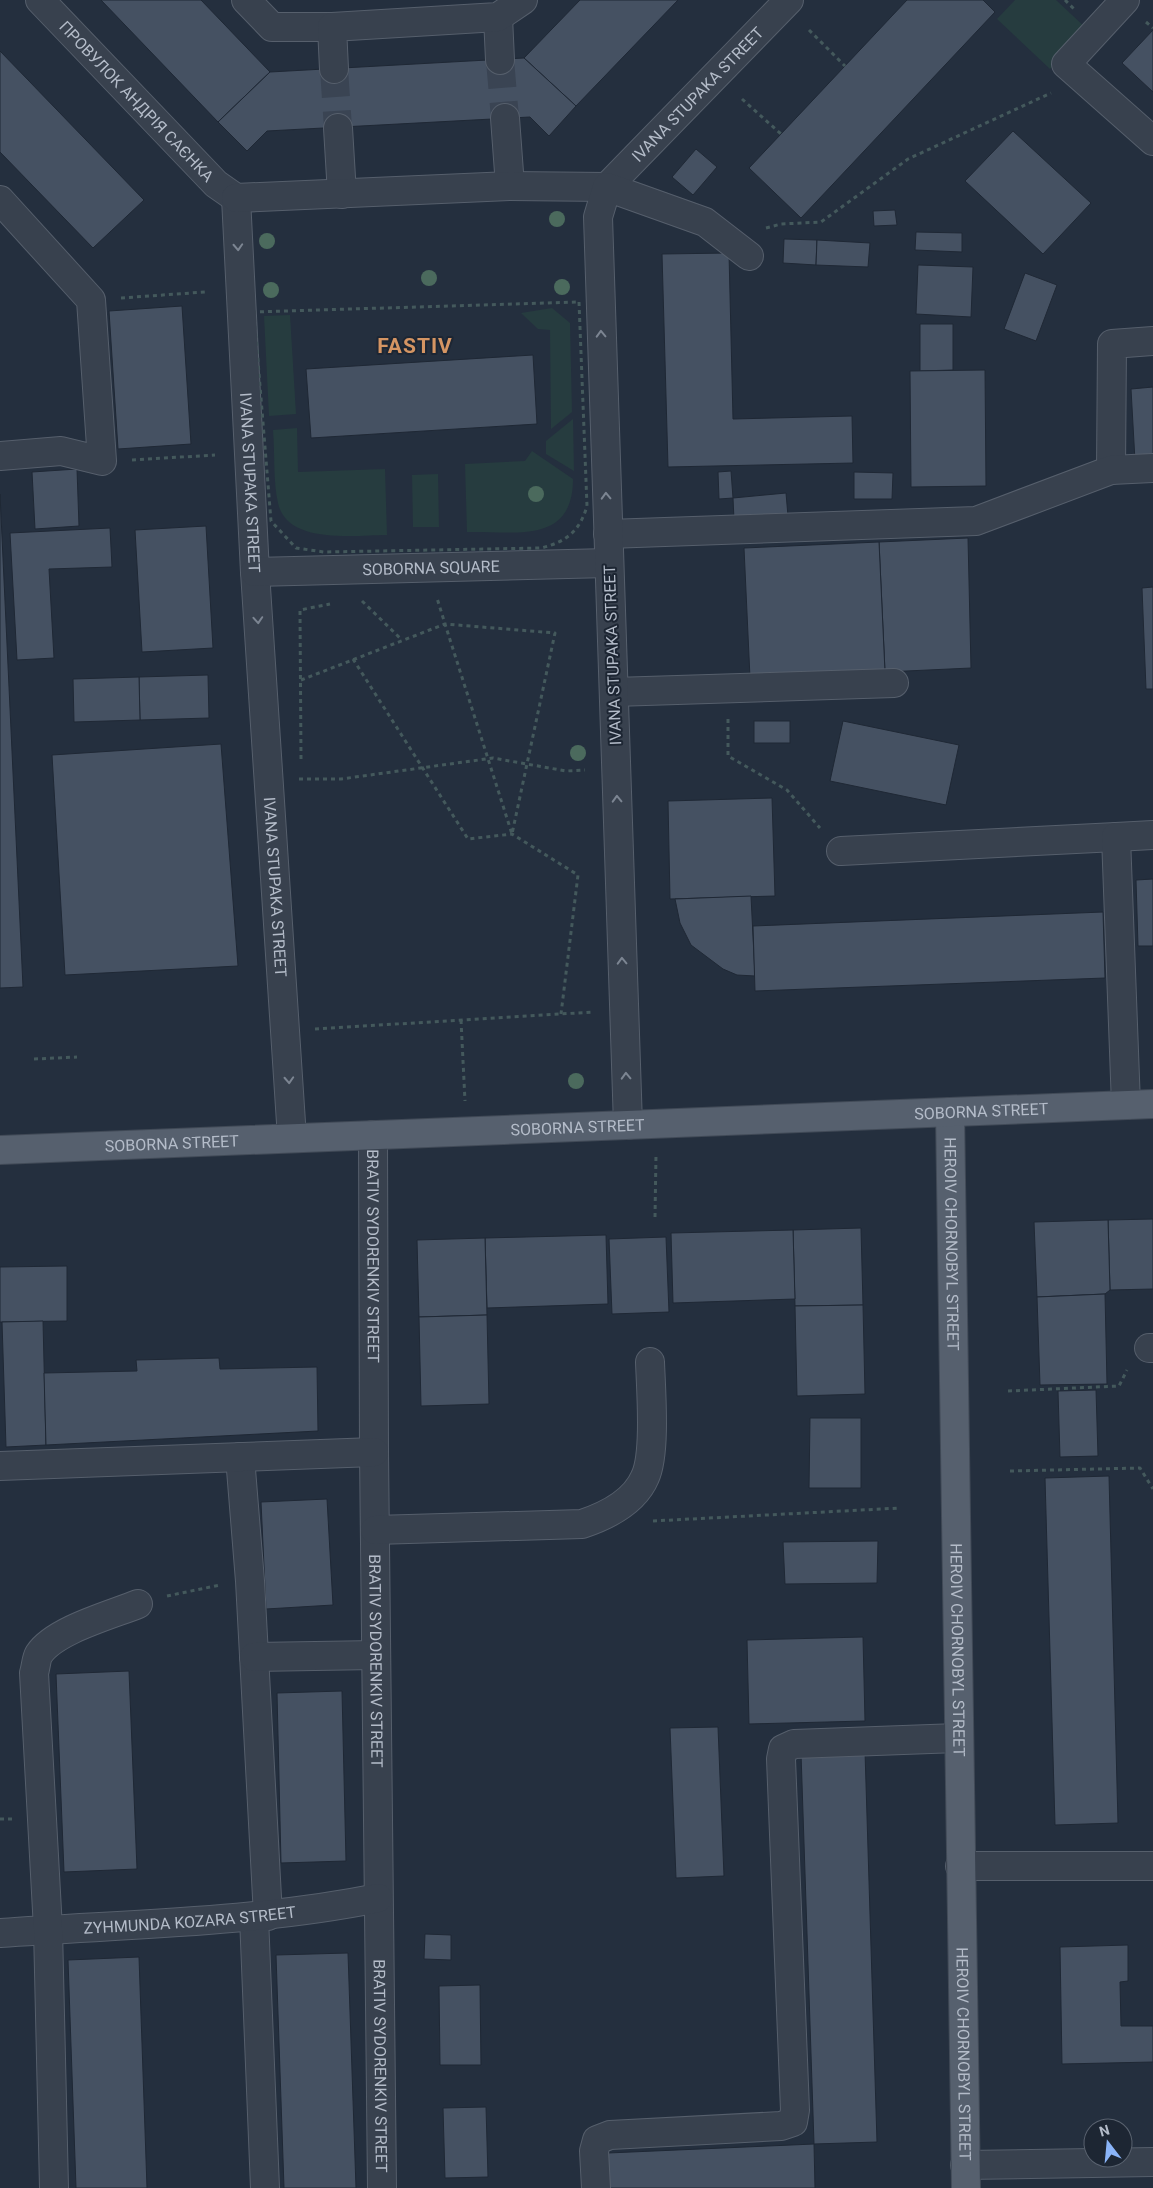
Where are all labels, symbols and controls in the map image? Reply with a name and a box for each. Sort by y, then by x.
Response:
street label: ПРОВУЛОК АНДРІЯ САЄНКА [55,17,218,186]
street label: IVANA STUPAKA STREET [628,23,768,166]
one-way arrow [233,243,244,251]
one-way arrow [596,330,607,338]
district label: FASTIV [377,334,453,358]
street label: IVANA STUPAKA STREET [236,392,264,574]
one-way arrow [601,492,612,500]
street label: SOBORNA SQUARE [362,557,500,579]
street label: IVANA STUPAKA STREET [600,564,625,745]
one-way arrow [252,616,263,624]
one-way arrow [612,794,623,802]
street label: IVANA STUPAKA STREET [260,796,290,978]
one-way arrow [617,957,628,965]
one-way arrow [621,1072,632,1080]
one-way arrow [284,1076,294,1084]
street label: SOBORNA STREET [914,1099,1049,1124]
street label: SOBORNA STREET [510,1115,645,1140]
street label: SOBORNA STREET [104,1131,240,1156]
street label: HEROIV CHORNOBYL STREET [940,1137,963,1351]
street label: BRATIV SYDORENKIV STREET [363,1149,383,1363]
street label: HEROIV CHORNOBYL STREET [946,1543,969,1757]
street label: BRATIV SYDORENKIV STREET [365,1554,386,1768]
street label: ZYHMUNDA KOZARA STREET [83,1902,297,1938]
street label: HEROIV CHORNOBYL STREET [952,1947,975,2161]
street label: BRATIV SYDORENKIV STREET [370,1959,391,2173]
north arrow [1083,2118,1133,2168]
text: N [1097,2121,1111,2140]

